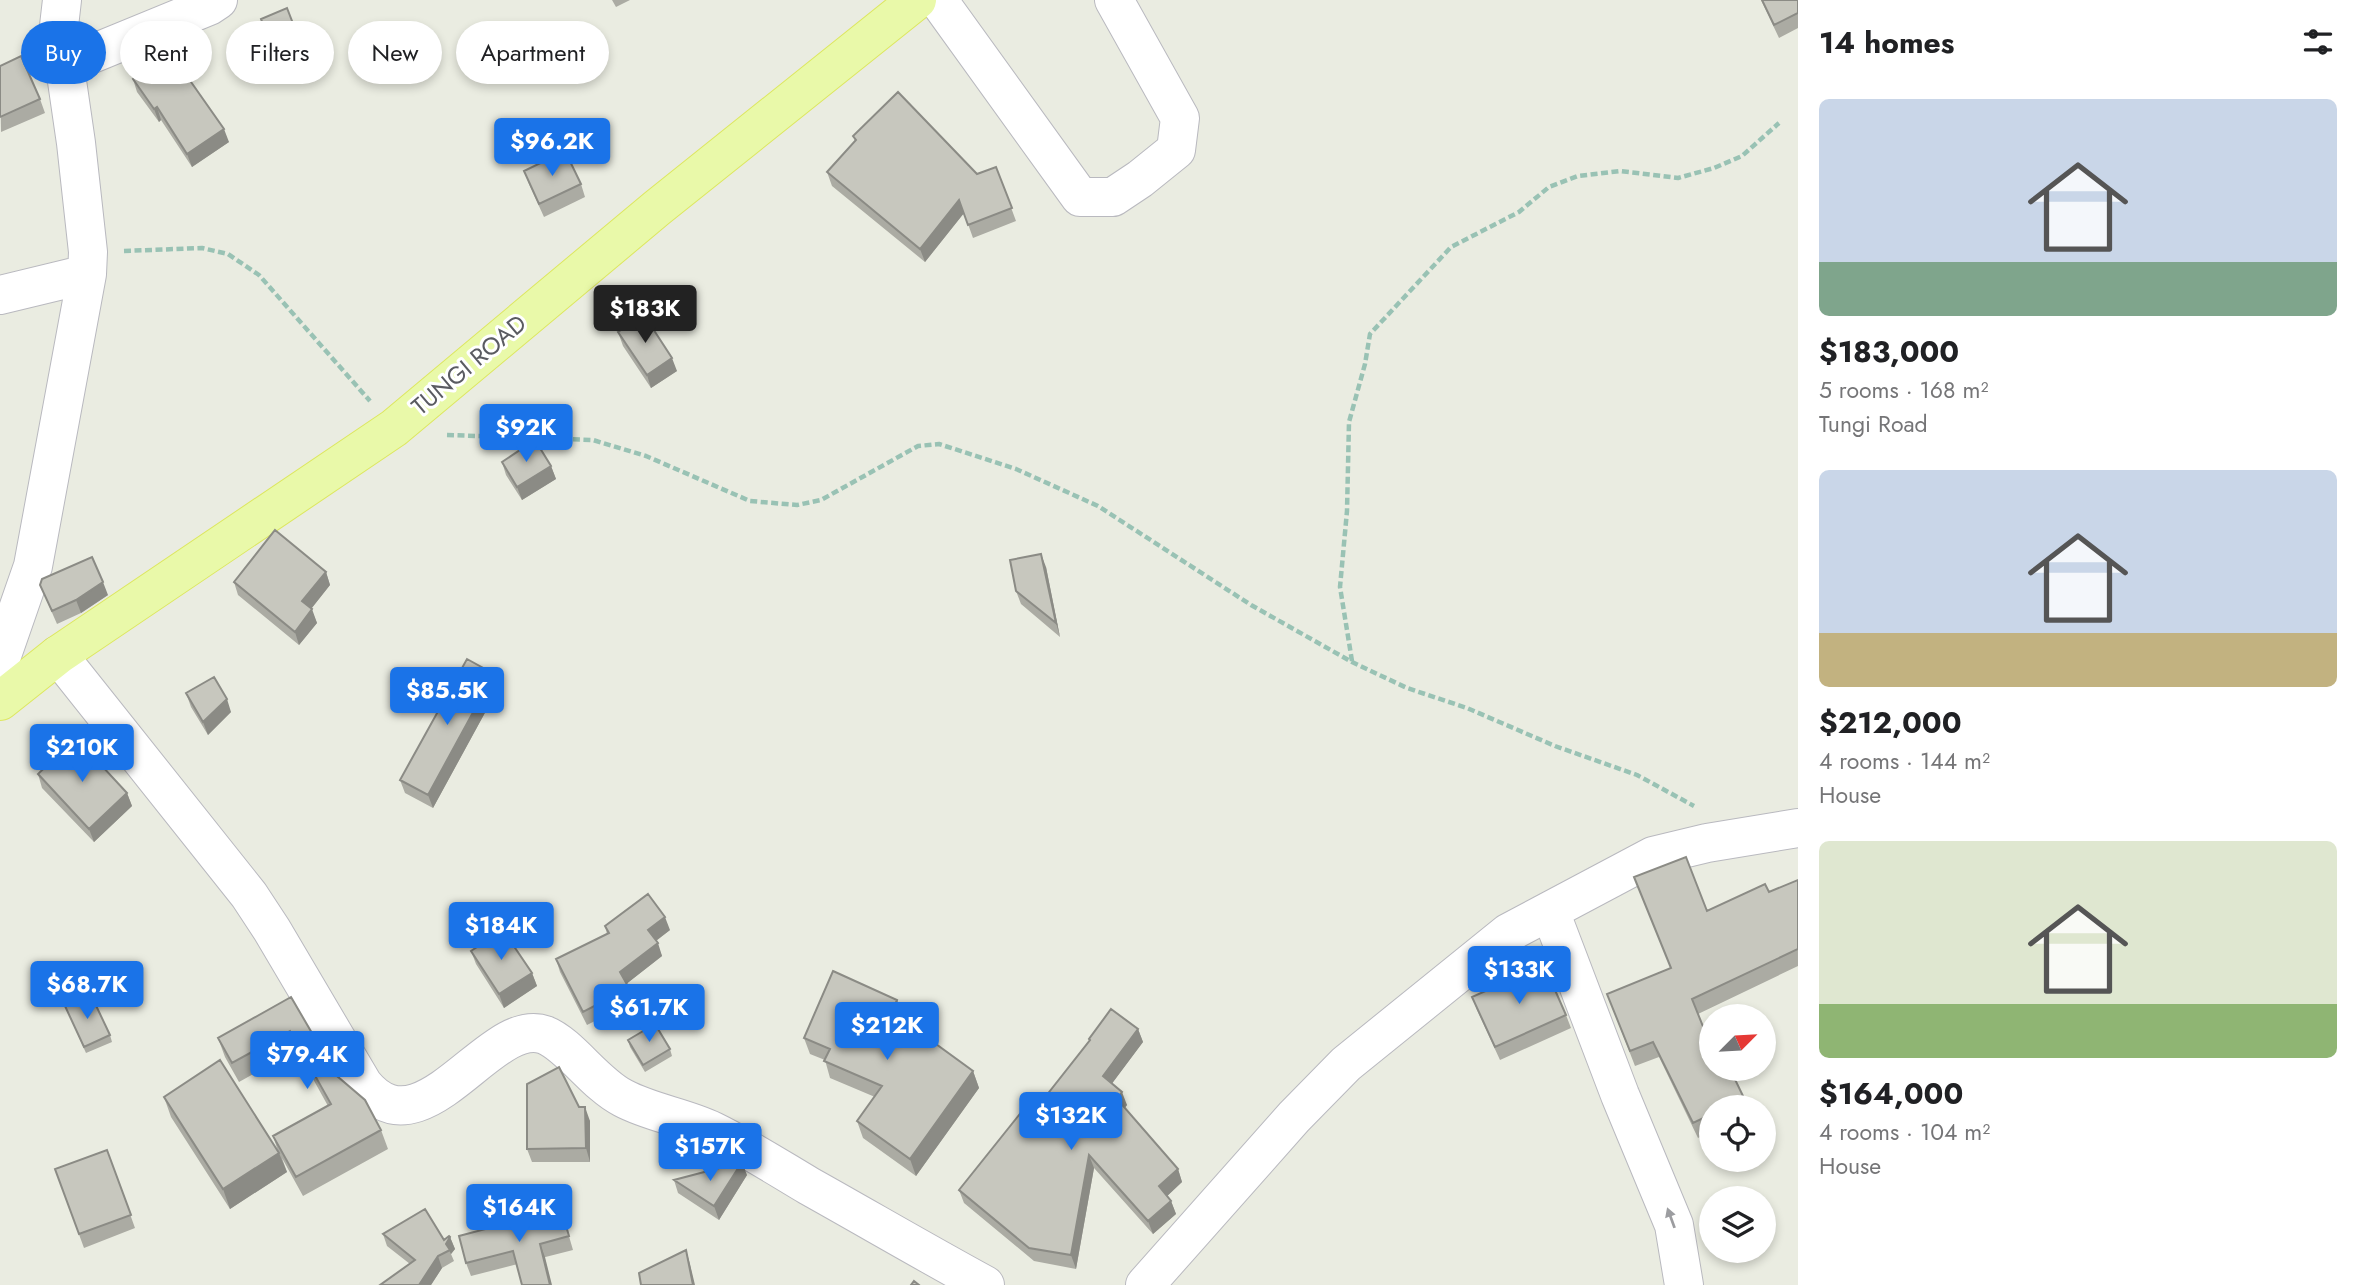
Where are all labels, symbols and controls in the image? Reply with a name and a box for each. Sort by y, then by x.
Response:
chip: Buy [21,21,106,84]
chip: Rent [120,21,212,84]
chip: Filters [226,21,334,84]
chip: New [348,21,442,84]
chip: Apartment [456,21,609,84]
text: 14 homes [1819,21,1954,64]
icon: filters [2299,23,2337,61]
pin: $96.2K [495,118,609,178]
text: $96.2K [510,124,594,158]
icon: home [2015,144,2141,270]
pin: $183K [596,286,694,345]
text: $183K [610,291,680,325]
street label: TUNGI ROAD [404,306,534,423]
text: $183,000 [1819,330,1959,373]
text: 5 rooms · 168 m² [1819,373,1988,407]
pin: $92K [485,405,567,464]
text: Tungi Road [1819,407,1928,441]
text: $92K [496,410,556,444]
icon: home [2015,515,2141,641]
pin: $85.5K [390,668,504,727]
text: $85.5K [406,673,488,707]
text: $212,000 [1819,701,1962,744]
pin: $210K [33,724,131,784]
text: $210K [46,730,118,764]
text: 4 rooms · 144 m² [1819,744,1990,778]
text: House [1819,778,1881,812]
icon: home [2015,886,2141,1012]
pin: $184K [452,902,550,962]
text: $184K [465,908,537,942]
pin: $133K [1470,946,1568,1006]
text: $133K [1484,952,1554,986]
pin: $68.7K [30,962,144,1021]
text: $68.7K [46,967,128,1001]
pin: $61.7K [592,984,706,1044]
text: $61.7K [610,990,688,1024]
pin: $212K [838,1002,936,1062]
north arrow [1699,1004,1776,1082]
map controls [1699,1004,1776,1263]
text: $212K [851,1008,923,1042]
pin: $79.4K [250,1032,364,1091]
text: $79.4K [266,1037,348,1071]
text: $164,000 [1819,1072,1963,1115]
pin: $132K [1022,1092,1120,1152]
button: locate [1699,1095,1776,1172]
text: $132K [1035,1098,1107,1132]
text: 4 rooms · 104 m² [1819,1115,1990,1149]
pin: $157K [661,1124,759,1183]
text: $157K [675,1129,745,1163]
text: House [1819,1149,1881,1183]
pin: $164K [470,1184,568,1244]
button: layers [1699,1186,1776,1263]
text: $164K [482,1190,556,1224]
one-way arrow [1665,1208,1676,1229]

